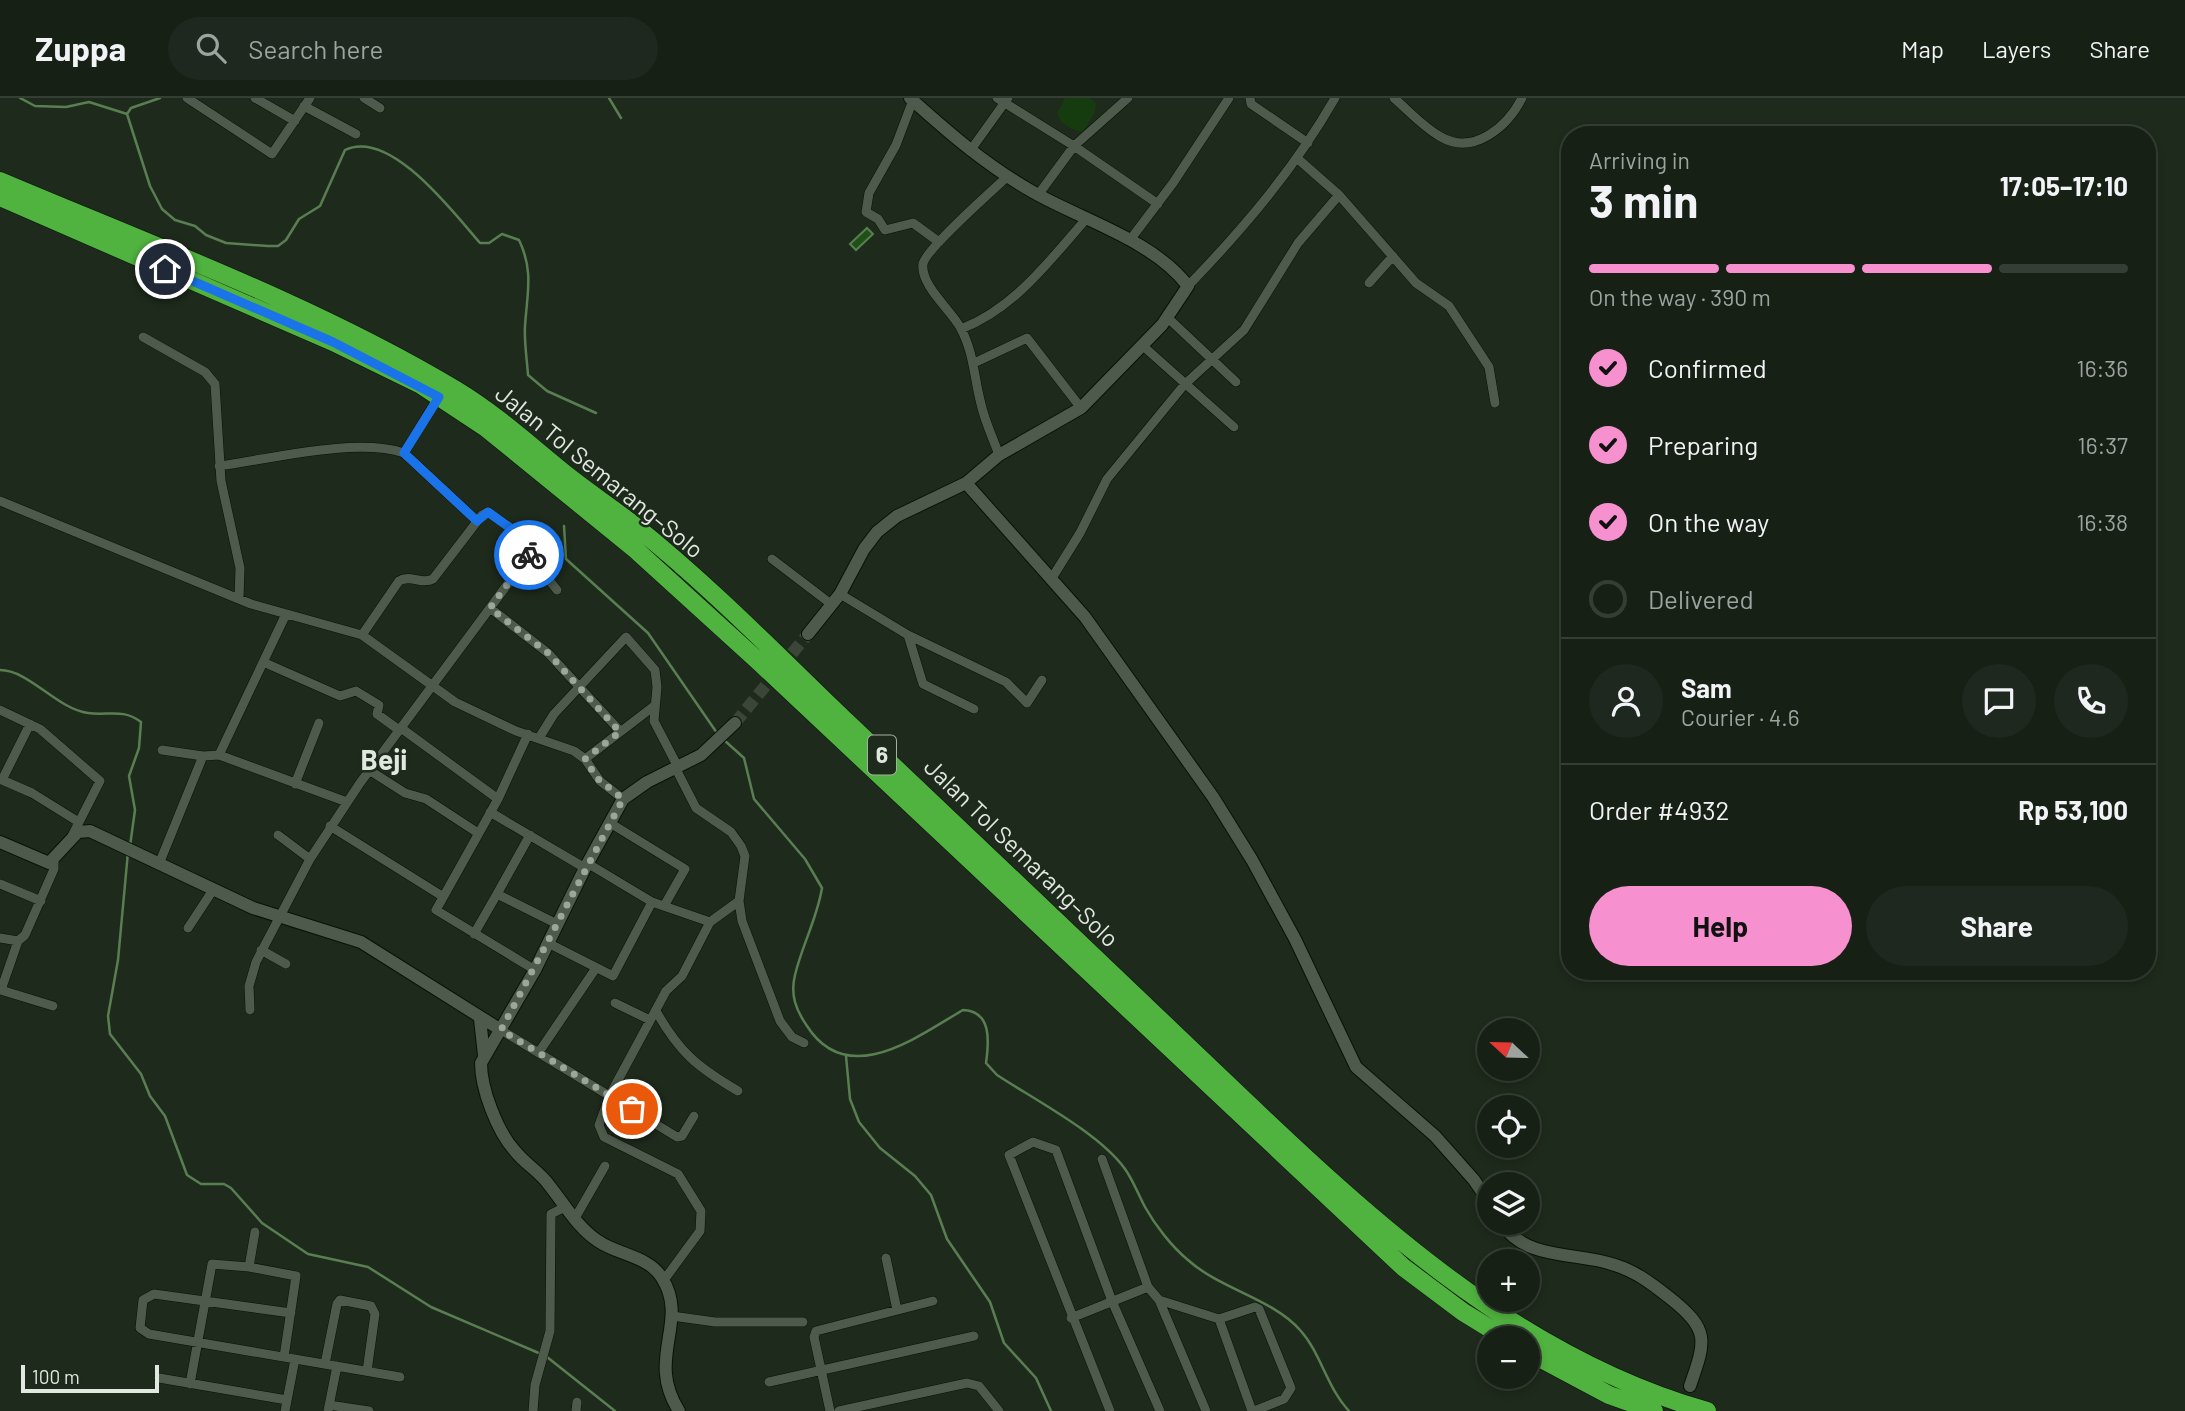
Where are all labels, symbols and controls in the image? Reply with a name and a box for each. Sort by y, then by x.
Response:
search box [168,17,658,80]
text: Zuppa [35,28,126,68]
icon: search [192,29,230,67]
text: Search here [248,33,383,64]
text: Map [1901,34,1944,63]
text: Layers [1982,34,2051,63]
text: Share [2089,34,2150,63]
text: Arriving in [1589,146,1690,174]
text: 17:05–17:10 [2000,170,2128,201]
text: 3 min [1589,172,1698,227]
pin [135,239,195,299]
icon: home [146,250,184,288]
text: On the way · 390 m [1589,283,1771,311]
icon: check [1589,349,1627,387]
text: Confirmed [1648,352,1767,383]
text: 16:36 [2077,354,2128,382]
street label: Jalan Tol Semarang–Solo [490,378,710,564]
icon: check [1589,426,1627,464]
text: Preparing [1648,429,1758,460]
text: 16:37 [2078,431,2128,459]
icon: check [1589,503,1627,541]
text: On the way [1648,506,1769,537]
text: 16:38 [2076,508,2128,536]
courier [494,520,564,590]
icon: bike [510,536,548,574]
text: Delivered [1648,583,1754,614]
button: person [1589,664,1663,738]
button: chat [1962,664,2036,738]
button: phone [2054,664,2128,738]
text: Sam [1681,672,1732,703]
text: Courier · 4.6 [1681,703,1800,731]
road number: 6 [868,736,896,775]
district label: Beji [361,742,407,776]
street label: Jalan Tol Semarang–Solo [919,751,1125,952]
text: Order #4932 [1589,794,1730,825]
text: Rp 53,100 [2018,794,2128,825]
button: Help [1589,886,1852,966]
button: Share [1866,886,2128,966]
north arrow [1477,1018,1540,1082]
map controls [1477,1018,1540,1389]
pin [602,1079,662,1139]
icon: bag [613,1090,651,1128]
button: locate [1477,1095,1540,1158]
button: layers [1477,1172,1540,1235]
button: + [1477,1249,1540,1312]
button: − [1477,1326,1540,1389]
scale bar [21,1362,159,1394]
text: 100 m [32,1365,80,1388]

